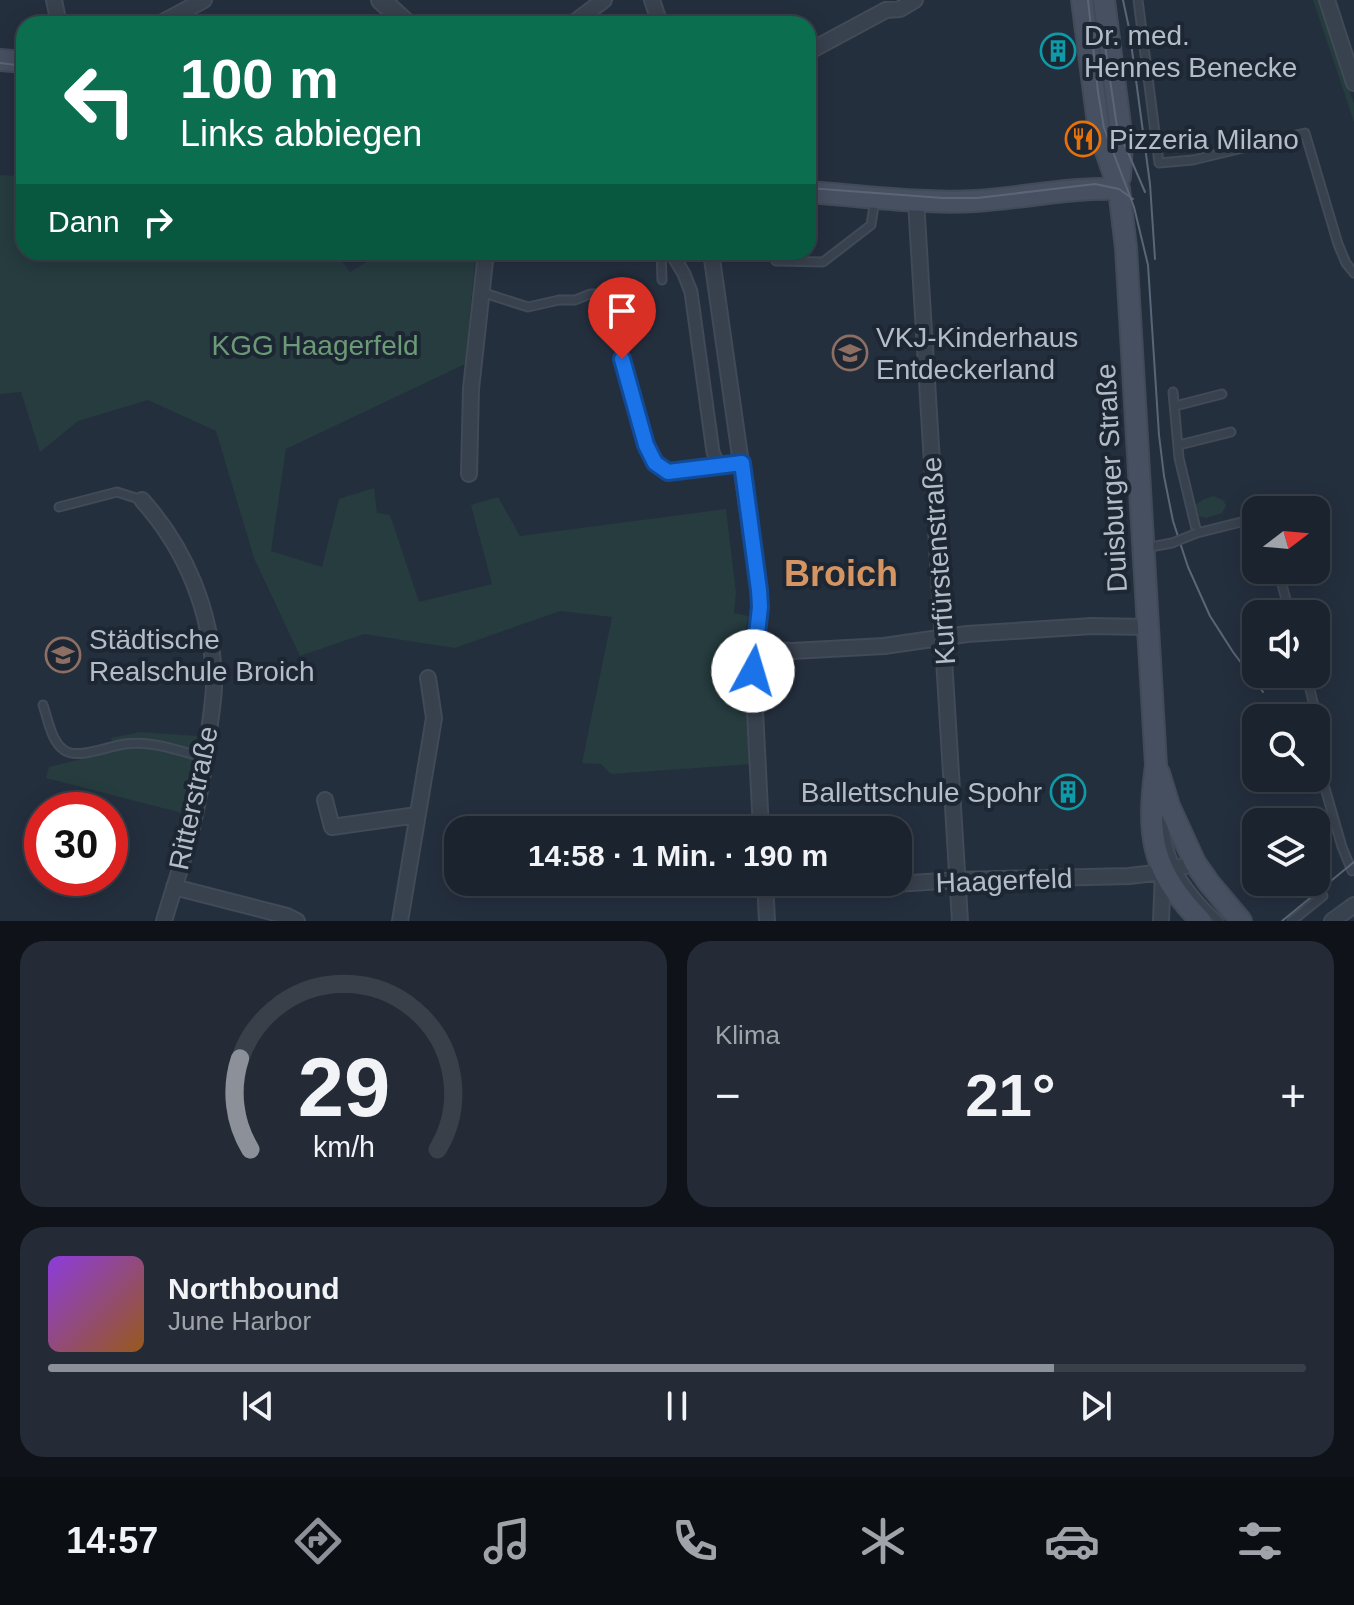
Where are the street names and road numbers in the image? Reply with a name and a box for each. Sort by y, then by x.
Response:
street label: Duisburger Straße [1090,363,1133,593]
street label: Kurfürstenstraße [916,456,961,666]
street label: Ritterstraße [163,723,224,873]
street label: Haagerfeld [935,863,1073,898]

